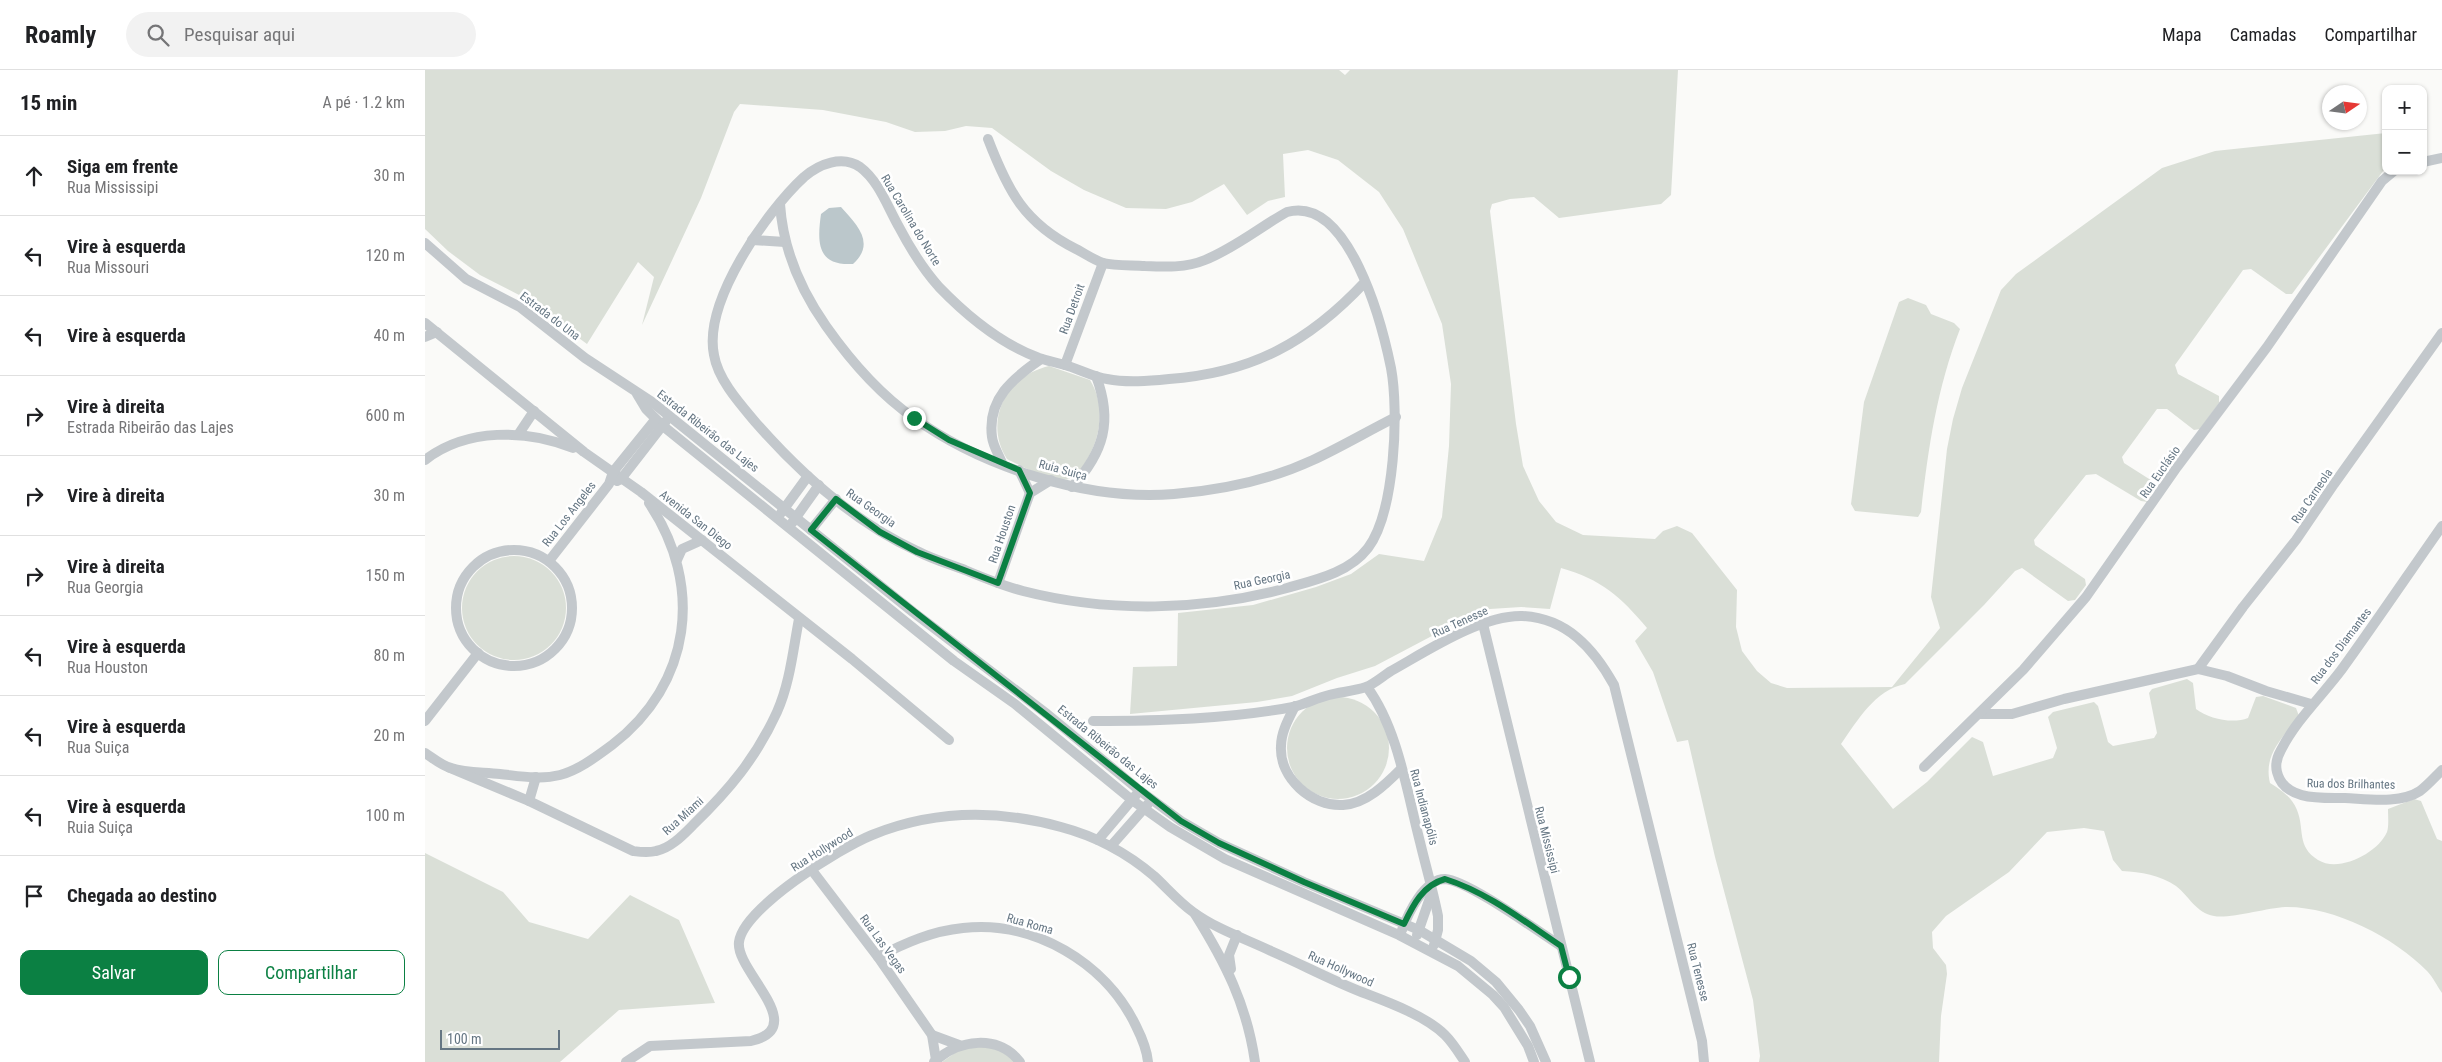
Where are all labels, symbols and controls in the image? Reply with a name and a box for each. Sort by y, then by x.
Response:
search box [126,12,476,57]
text: Roamly [25,21,96,49]
icon: search [144,21,172,49]
text: Pesquisar aqui [184,23,295,46]
text: Mapa [2162,24,2202,45]
text: Camadas [2230,24,2296,45]
text: Compartilhar [2324,24,2417,45]
north arrow [2322,85,2367,130]
map controls [2382,85,2427,175]
button: + [2382,85,2427,130]
text: 15 min [20,91,77,115]
text: A pé · 1.2 km [323,93,405,112]
button: − [2382,130,2427,175]
text: Siga em frente [67,155,178,178]
icon: ahead [20,162,48,190]
text: 30 m [373,166,405,185]
street label: Rua Carolina do Norte [878,172,944,268]
text: Rua Mississipi [67,178,158,197]
text: Vire à esquerda [67,235,186,258]
icon: left [20,242,48,270]
text: 120 m [366,246,405,265]
text: Rua Missouri [67,258,149,277]
street label: Rua Detroit [1056,281,1088,336]
street label: Estrada do Una [517,289,583,343]
icon: left [20,322,48,350]
text: Vire à esquerda [67,324,186,347]
text: 40 m [373,326,405,345]
street label: Estrada Ribeirão das Lajes [654,387,762,475]
text: Vire à direita [67,395,165,418]
icon: right [20,402,48,430]
text: 600 m [366,406,405,425]
route end [903,407,926,430]
text: Estrada Ribeirão das Lajes [67,418,234,437]
street label: Rua Euclásio [2137,443,2183,501]
street label: Ruia Suiça [1037,457,1089,483]
street label: Rua Carneola [2289,466,2336,526]
street label: Rua Los Angeles [539,479,599,549]
icon: right [20,482,48,510]
text: Vire à direita [67,484,165,507]
text: 30 m [373,486,405,505]
street label: Rua Georgia [843,486,899,530]
street label: Avenida San Diego [657,487,735,553]
street label: Rua Houston [986,503,1019,565]
text: Vire à direita [67,555,165,578]
icon: right [20,562,48,590]
text: 150 m [366,566,405,585]
street label: Rua Georgia [1232,567,1292,593]
text: Rua Georgia [67,578,144,597]
street label: Rua Tenesse [1430,603,1490,641]
street label: Rua dos Diamantes [2308,605,2374,687]
text: Vire à esquerda [67,635,186,658]
icon: left [20,642,48,670]
text: 80 m [373,646,405,665]
text: Rua Houston [67,658,148,677]
street label: Estrada Ribeirão das Lajes [1055,702,1161,792]
text: Vire à esquerda [67,715,186,738]
icon: left [20,722,48,750]
text: 20 m [373,726,405,745]
text: Rua Suiça [67,738,129,757]
street label: Rua Indianapólis [1407,767,1441,847]
street label: Rua dos Brilhantes [2307,776,2395,792]
street label: Rua Miami [660,794,706,838]
text: Vire à esquerda [67,795,186,818]
icon: left [20,802,48,830]
street label: Rua Mississipi [1532,805,1562,875]
text: 100 m [366,806,405,825]
text: Ruia Suiça [67,818,133,837]
street label: Rua Hollywood [788,825,856,875]
icon: arrive [20,882,48,910]
text: Chegada ao destino [67,884,217,907]
street label: Rua Roma [1005,911,1055,937]
street label: Rua Las Vegas [857,912,909,976]
street label: Rua Tenesse [1684,941,1712,1003]
street label: Rua Hollywood [1306,948,1376,990]
button: Salvar [20,950,208,995]
button: Compartilhar [218,950,405,995]
route start [1558,966,1581,989]
scale bar [440,1027,560,1050]
text: 100 m [447,1031,482,1047]

